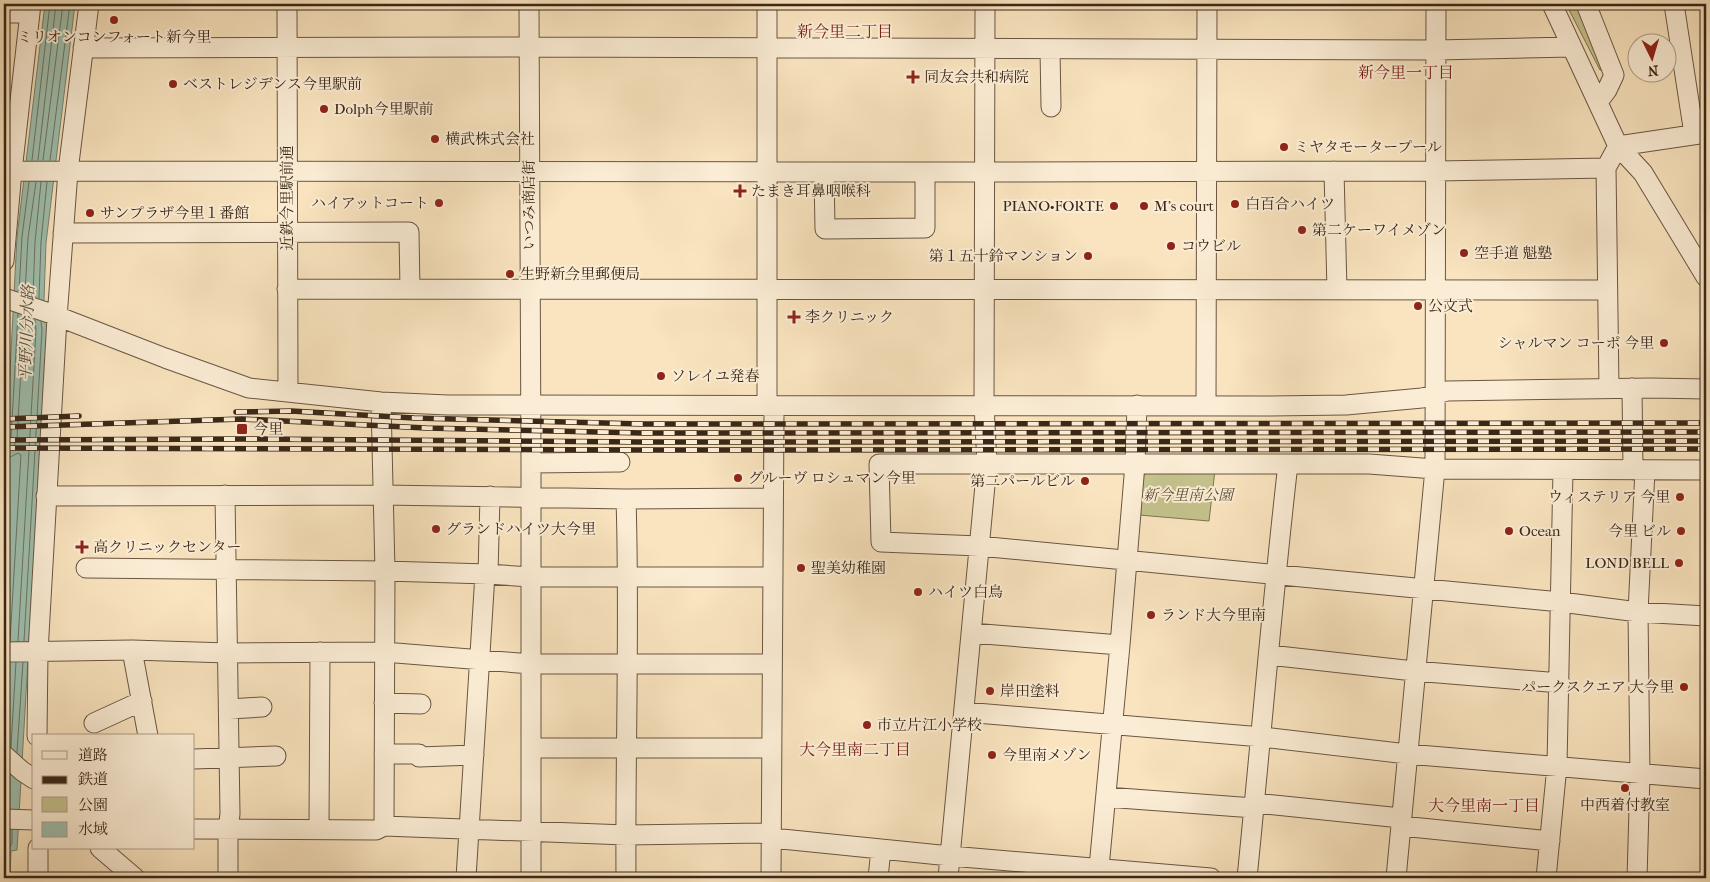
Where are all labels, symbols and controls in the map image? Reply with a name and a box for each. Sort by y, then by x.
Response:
marker: ミリオンコンフォート新今里 [108,14,120,26]
district label: 新今里二丁目 [797,22,893,41]
place label: ミリオンコンフォート新今里 [17,28,211,46]
north arrow [1628,32,1678,82]
text: N [1647,62,1659,79]
district label: 新今里一丁目 [1358,63,1454,82]
place label: 同友会共和病院 [924,68,1029,86]
marker: 同友会共和病院 [906,70,920,84]
place label: ベストレジデンス今里駅前 [183,75,362,93]
marker: ベストレジデンス今里駅前 [167,78,179,90]
place label: Dolph今里駅前 [334,100,434,118]
marker: Dolph今里駅前 [318,103,330,115]
place label: 横武株式会社 [445,130,535,148]
marker: 横武株式会社 [429,133,441,145]
place label: ミヤタモータープール [1294,138,1442,156]
marker: ミヤタモータープール [1278,141,1290,153]
street label: 近鉄今里駅前通 [278,145,296,251]
street label: いつみ商店街 [520,160,538,250]
place label: たまき耳鼻咽喉科 [751,182,871,200]
marker: たまき耳鼻咽喉科 [733,184,747,198]
place label: ハイアットコート [311,194,429,212]
place label: 白百合ハイツ [1245,195,1335,213]
marker: ハイアットコート [433,197,445,209]
place label: PIANO•FORTE [1002,197,1104,215]
place label: M's court [1154,197,1215,215]
marker: 白百合ハイツ [1229,198,1241,210]
marker: PIANO•FORTE [1108,200,1120,212]
marker: M's court [1138,200,1150,212]
place label: サンプラザ今里１番館 [100,204,249,222]
marker: サンプラザ今里１番館 [84,207,96,219]
place label: 第二ケーワイメゾン [1312,221,1446,239]
marker: 第二ケーワイメゾン [1296,224,1308,236]
place label: コウビル [1181,237,1241,255]
marker: コウビル [1165,240,1177,252]
place label: 空手道 魁塾 [1474,244,1552,262]
place label: 第１五十鈴マンション [929,247,1078,265]
marker: 空手道 魁塾 [1458,247,1470,259]
marker: 第１五十鈴マンション [1082,250,1094,262]
place label: 生野新今里郵便局 [520,265,640,283]
marker: 生野新今里郵便局 [504,268,516,280]
water label: 平野川分水路 [15,284,38,381]
place label: 公文式 [1428,297,1473,315]
marker: 公文式 [1412,300,1424,312]
place label: 李クリニック [805,308,894,326]
marker: 李クリニック [787,310,801,324]
place label: シャルマン コーポ 今里 [1498,334,1654,352]
marker: シャルマン コーポ 今里 [1658,337,1670,349]
place label: ソレイユ発春 [671,367,760,385]
marker: ソレイユ発春 [655,370,667,382]
place label: 今里 [253,420,283,438]
marker: 今里 [235,422,249,436]
place label: グルーヴ ロシュマン今里 [748,469,915,487]
marker: グルーヴ ロシュマン今里 [732,472,744,484]
place label: 第二パールビル [970,472,1075,490]
marker: 第二パールビル [1079,475,1091,487]
park label: 新今里南公園 [1143,486,1236,504]
place label: ウィステリア 今里 [1548,488,1670,506]
marker: ウィステリア 今里 [1674,491,1686,503]
place label: グランドハイツ大今里 [446,520,596,538]
place label: Ocean [1519,522,1561,540]
place label: 今里 ビル [1608,522,1671,540]
marker: グランドハイツ大今里 [430,523,442,535]
marker: Ocean [1503,525,1515,537]
marker: 今里 ビル [1675,525,1687,537]
place label: 高クリニックセンター [93,538,242,556]
marker: 高クリニックセンター [75,540,89,554]
place label: LOND BELL [1585,554,1669,572]
marker: LOND BELL [1673,557,1685,569]
place label: 聖美幼稚園 [811,559,886,577]
marker: 聖美幼稚園 [795,562,807,574]
place label: ハイツ白鳥 [928,583,1003,601]
marker: ハイツ白鳥 [912,586,924,598]
place label: ランド大今里南 [1161,606,1266,624]
marker: ランド大今里南 [1145,609,1157,621]
place label: パークスクエア 大今里 [1521,678,1674,696]
marker: パークスクエア 大今里 [1678,681,1690,693]
place label: 岸田塗料 [1000,682,1060,700]
marker: 岸田塗料 [984,685,996,697]
place label: 市立片江小学校 [877,716,982,734]
marker: 市立片江小学校 [861,719,873,731]
legend [32,734,195,850]
district label: 大今里南二丁目 [799,740,911,759]
text: 道路 [78,746,108,764]
place label: 今里南メゾン [1002,746,1092,764]
marker: 今里南メゾン [986,749,998,761]
text: 鉄道 [78,770,108,788]
marker: 中西着付教室 [1619,782,1631,794]
text: 公園 [78,796,108,814]
district label: 大今里南一丁目 [1428,796,1540,815]
place label: 中西着付教室 [1580,796,1670,814]
text: 水域 [78,820,108,838]

